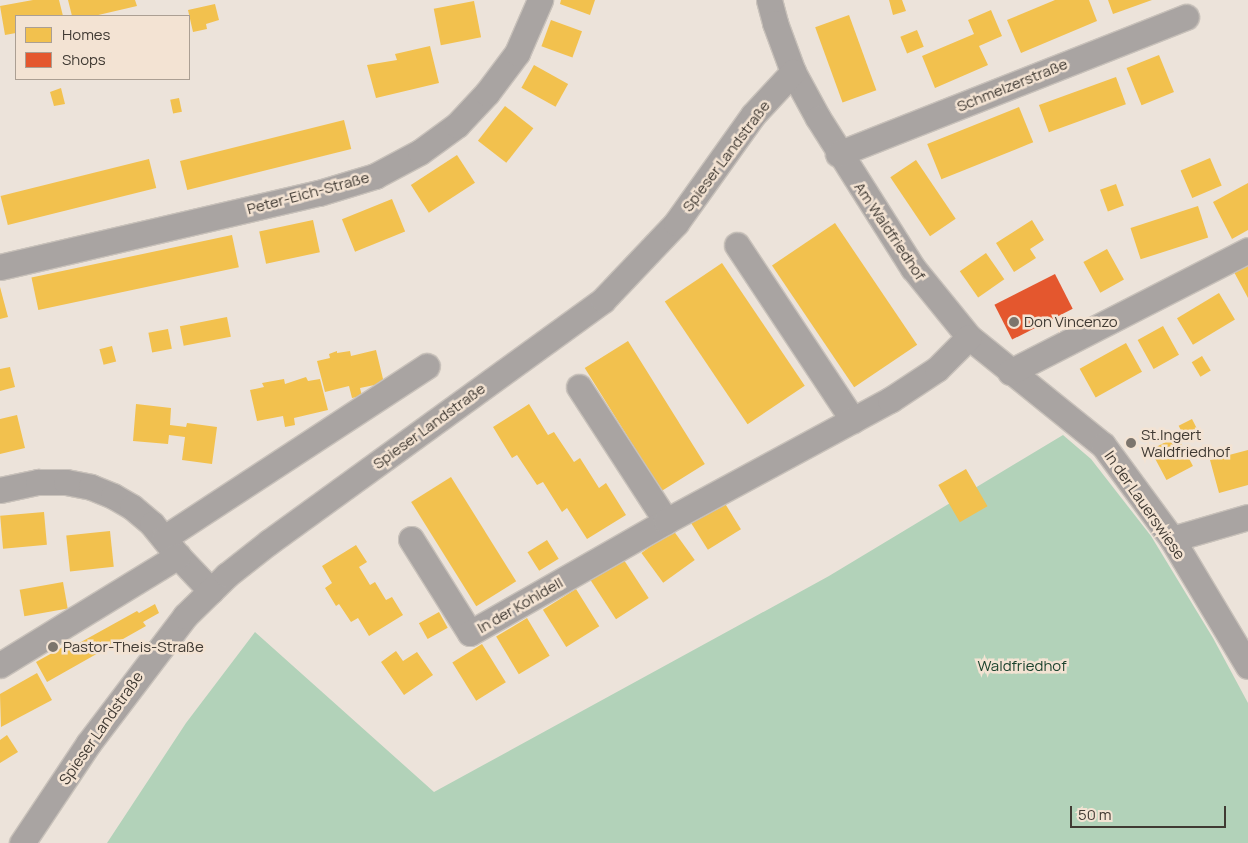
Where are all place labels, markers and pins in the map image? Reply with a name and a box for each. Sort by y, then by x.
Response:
place label: Don Vincenzo [1024,313,1118,331]
marker: Don Vincenzo [1008,316,1020,328]
place label: St.Ingert Waldfriedhof [1141,425,1230,460]
marker: St.Ingert Waldfriedhof [1125,437,1137,449]
place label: Pastor-Theis-Straße [63,638,204,656]
marker: Pastor-Theis-Straße [47,641,59,653]

